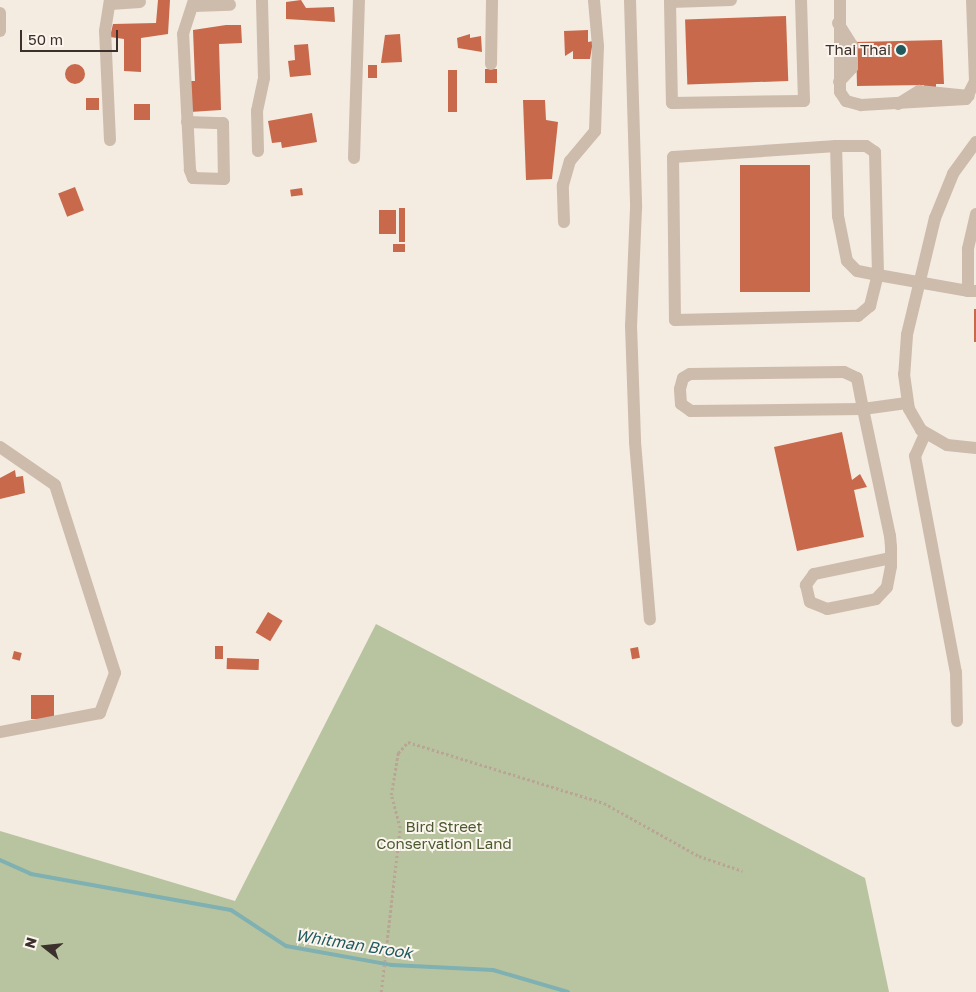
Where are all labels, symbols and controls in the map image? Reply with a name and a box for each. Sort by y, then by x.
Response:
scale bar [22,20,120,52]
text: 50 m [28,30,63,48]
place label: Thai Thai [825,41,891,59]
marker: Thai Thai [895,44,907,56]
park label: Bird Street Conservation Land [376,817,512,852]
north arrow [20,922,70,972]
water label: Whitman Brook [294,925,414,963]
text: N [20,935,40,950]

